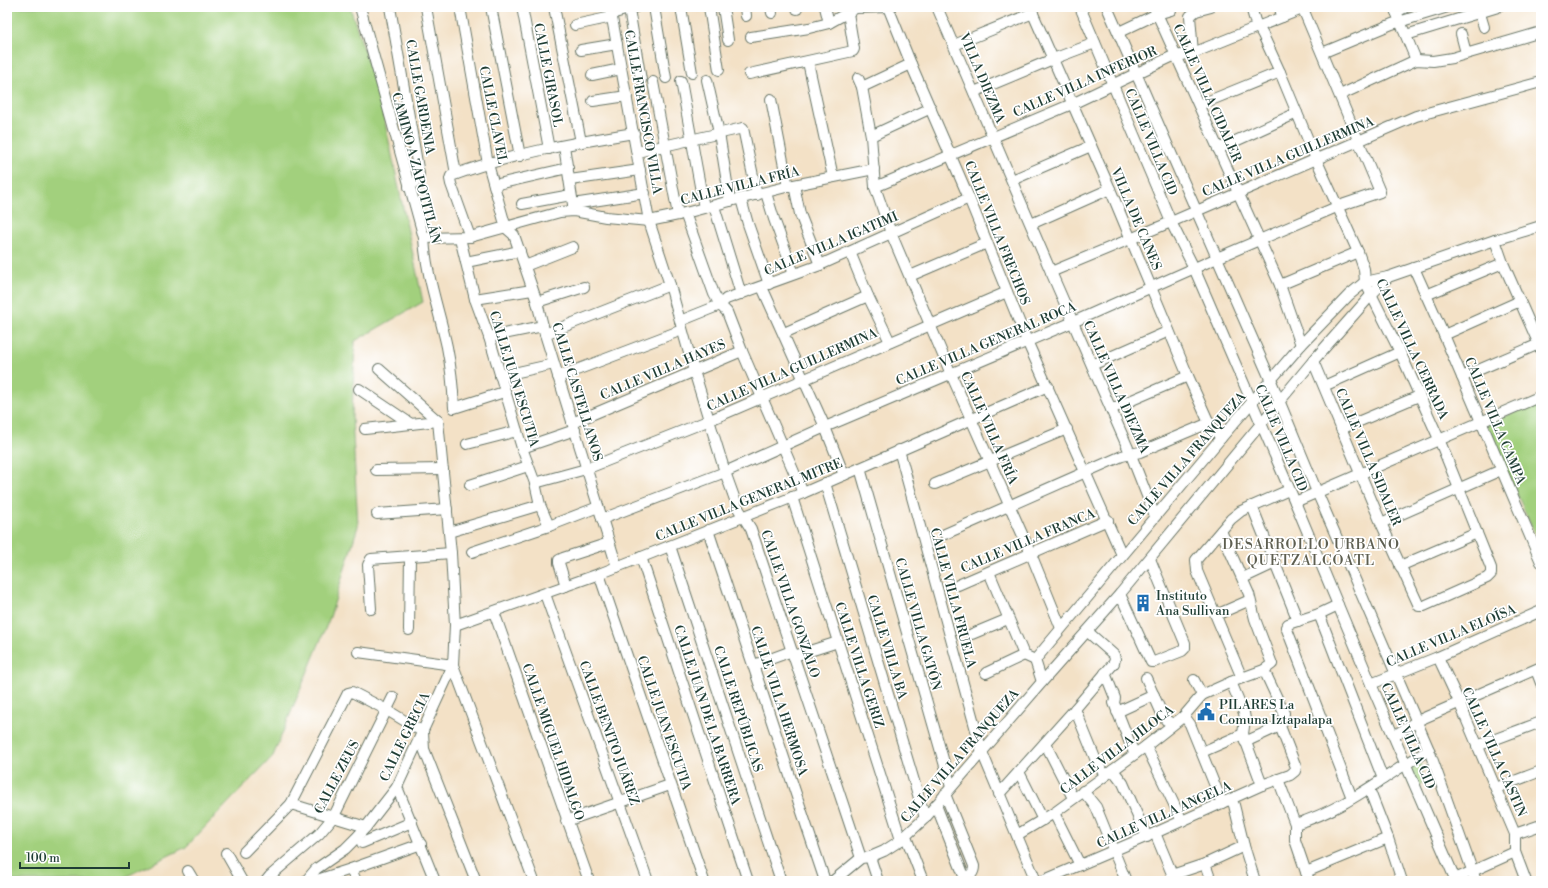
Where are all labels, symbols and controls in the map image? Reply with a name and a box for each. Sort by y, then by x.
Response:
street label: CALLE GIRASOL [530,22,566,129]
street label: CALLE VILLA CIDALER [1169,22,1245,165]
street label: CALLE FRANCISCO VILLA [621,29,666,197]
street label: VILLA DIEZMA [955,30,1009,126]
street label: CALLE GARDENIA [402,38,438,157]
street label: CALLE VILLA INFERIOR [1011,43,1160,121]
street label: CALLE CLAVEL [476,65,510,166]
street label: CALLE VILLA CID [1121,86,1181,198]
street label: CAMINO A ZAPOTITLÁN [388,90,445,246]
street label: CALLE VILLA GUILLERMINA [1200,113,1377,200]
street label: CALLE VILLA FRECHOS [961,159,1033,307]
street label: CALLE VILLA FRÍA [679,162,802,209]
street label: VILLA DE CANES [1107,164,1165,273]
street label: CALLE VILLA IGATIMI [762,209,900,279]
street label: CALLE VILLA CERRADA [1372,276,1452,423]
street label: CALLE VILLA GENERAL ROCA [894,298,1079,389]
street label: CALLE JUAN ESCUTIA [486,309,543,450]
street label: CALLE VILLA DIEZMA [1080,318,1153,457]
street label: CALLE CASTELLANOS [548,321,606,463]
street label: CALLE VILLA GUILLERMINA [704,325,881,415]
street label: CALLE VILLA HAYES [598,336,728,404]
street label: CALLE VILLA CAMPA [1461,355,1530,488]
street label: CALLE VILLA FRÍA [957,369,1022,488]
street label: CALLE VILLA CID [1251,382,1311,494]
street label: CALLE VILLA SIDALER [1332,386,1405,529]
street label: CALLE VILLA FRANQUEZA [1125,388,1250,529]
street label: CALLE VILLA GENERAL MITRE [653,455,845,545]
street label: CALLE VILLA FRANCA [958,505,1099,577]
street label: CALLE VILLA FRUELA [927,526,980,671]
street label: CALLE VILLA GONZALO [757,528,823,680]
district label: DESARROLLO URBANO QUETZALCÓATL [1222,536,1400,570]
street label: CALLE VILLA GATÓN [891,556,946,692]
place label: Instituto Ana Sullivan [1155,588,1230,619]
street label: CALLE VILLA BA [864,593,911,702]
building icon: Instituto Ana Sullivan [1133,593,1153,613]
street label: CALLE VILLA GERIZ [831,600,887,730]
street label: CALLE VILLA ELOÍSA [1383,600,1519,671]
street label: CALLE JUAN DE LA BARRERA [670,623,744,808]
street label: CALLE VILLA HERMOSA [747,624,811,779]
street label: CALLE REPÚBLICAS [710,644,767,774]
street label: CALLE JUAN ESCUTIA [633,654,695,794]
street label: CALLE BENITO JUÁREZ [575,658,643,807]
street label: CALLE MIGUEL HIDALGO [519,661,587,823]
street label: CALLE VILLA CID [1377,680,1439,792]
street label: CALLE VILLA FRANQUEZA [898,685,1023,826]
street label: CALLE VILLA CASTIN [1458,685,1530,819]
street label: CALLE GRECIA [376,689,434,784]
place label: PILARES La Comuna Iztapalapa [1219,697,1333,728]
street label: CALLE VILLA JILOCA [1057,701,1178,798]
public building icon: PILARES La Comuna Iztapalapa [1196,702,1216,722]
street label: CALLE ZEUS [311,737,363,817]
street label: CALLE VILLA ANGELA [1094,778,1235,852]
scale bar [20,844,129,870]
text: 100 m [26,851,60,866]

